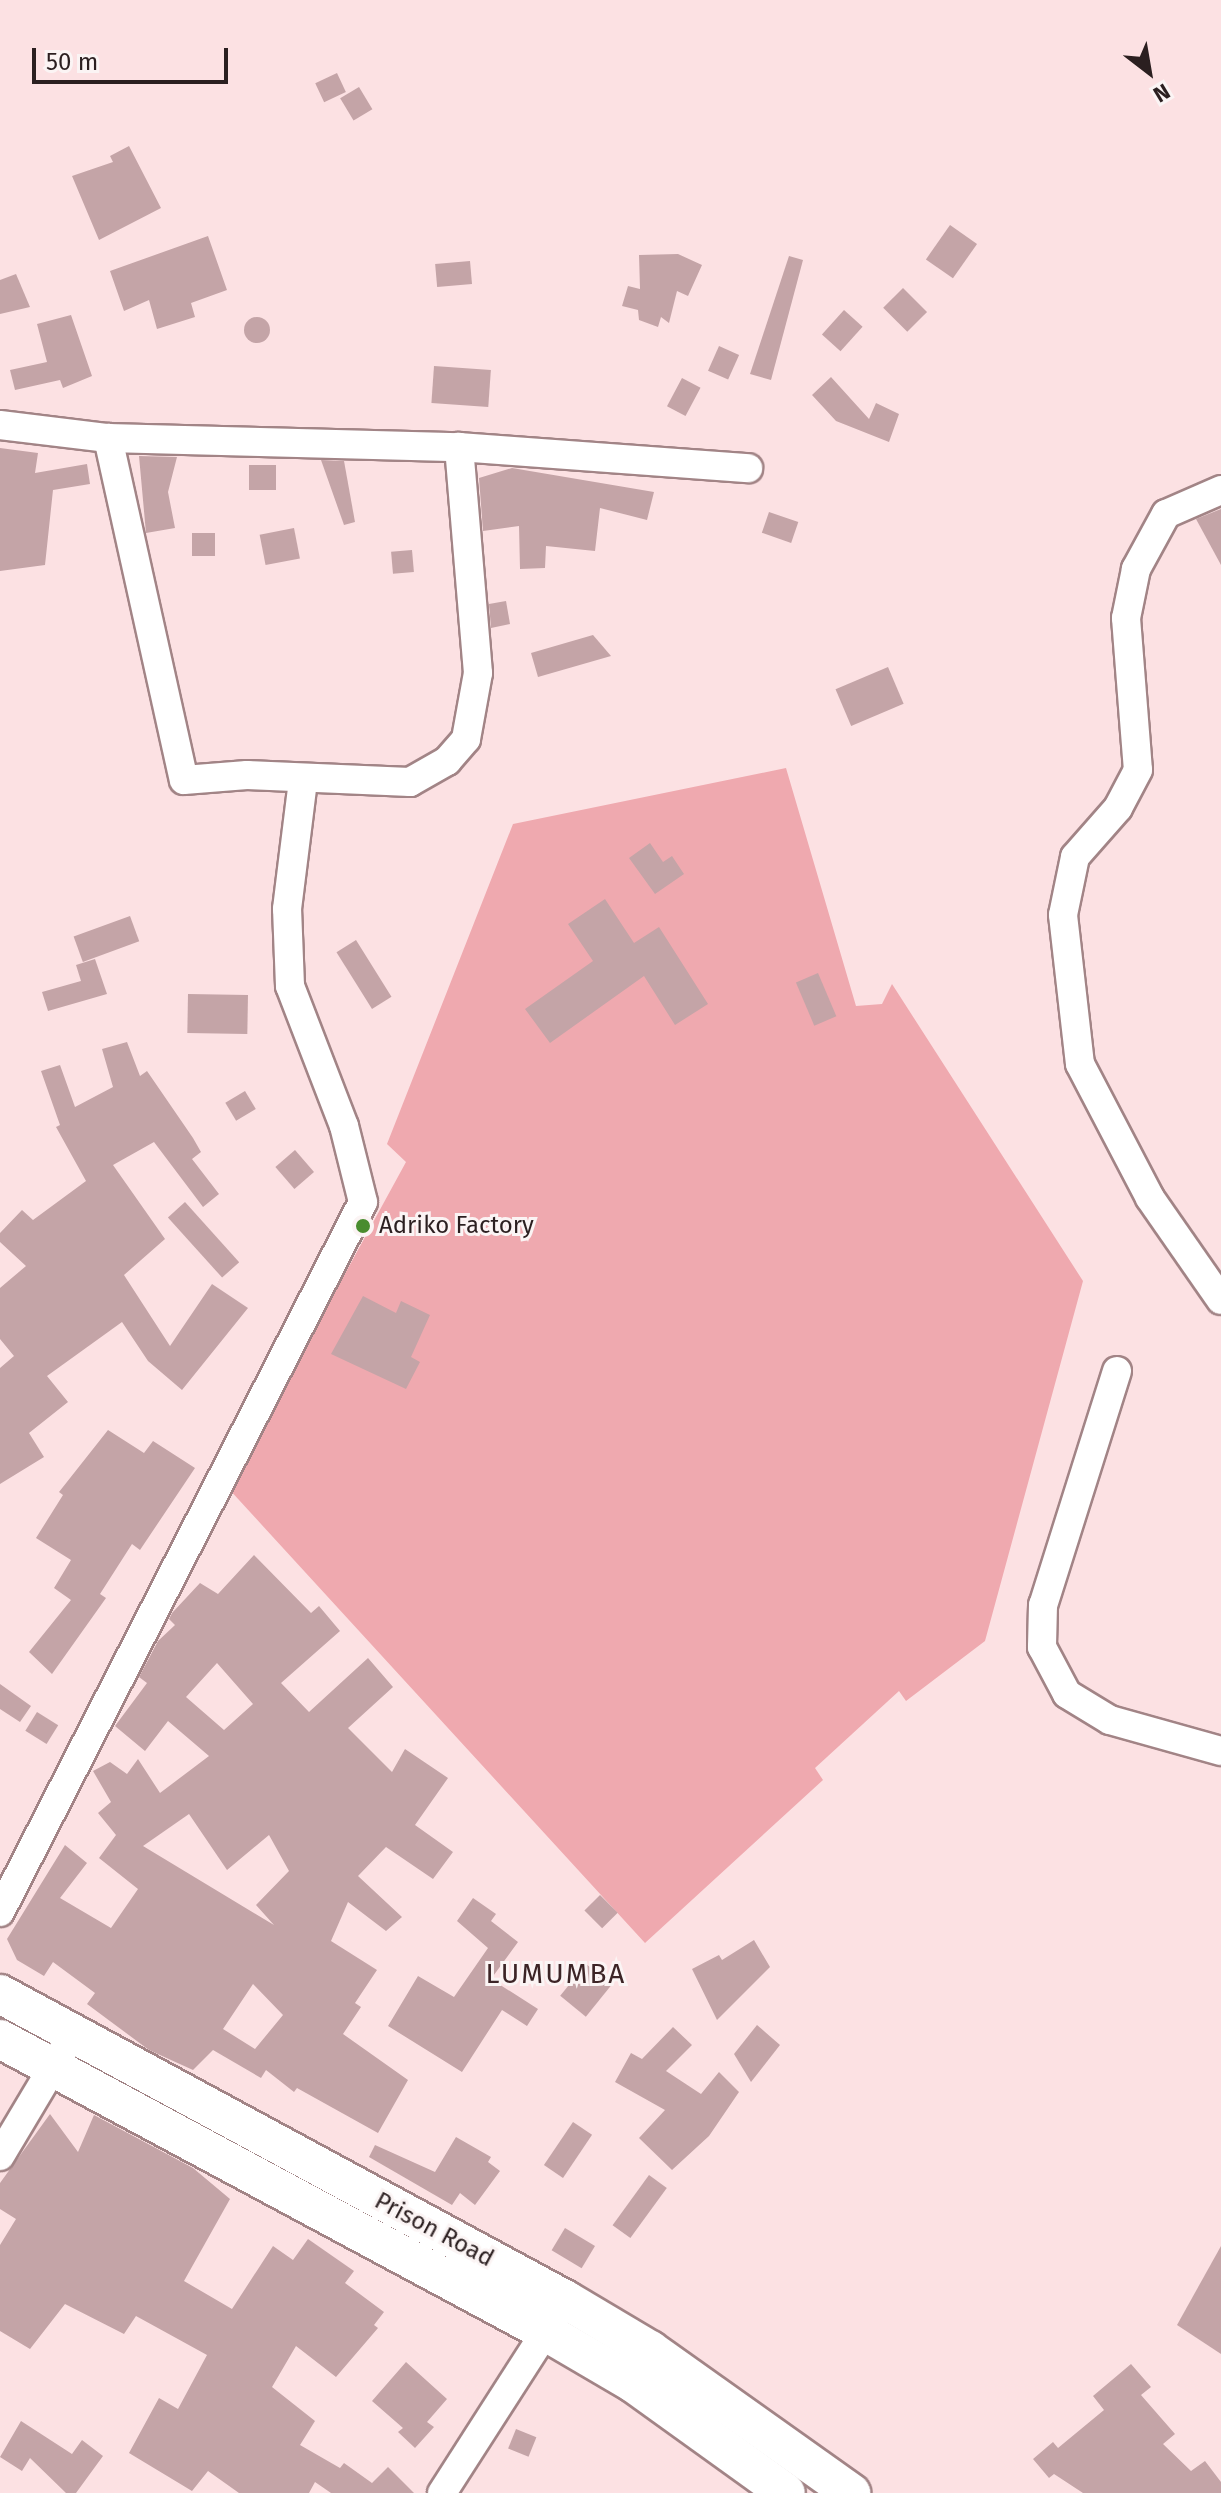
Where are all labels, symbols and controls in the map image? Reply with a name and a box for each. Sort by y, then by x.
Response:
scale bar [36,32,232,82]
north arrow [1109,32,1189,112]
text: 50 m [46,48,98,76]
text: N [1148,78,1175,108]
place label: Adriko Factory [379,1212,534,1240]
marker: Adriko Factory [354,1217,372,1235]
district label: LUMUMBA [486,1957,626,1991]
street label: Prison Road [370,2187,498,2273]

